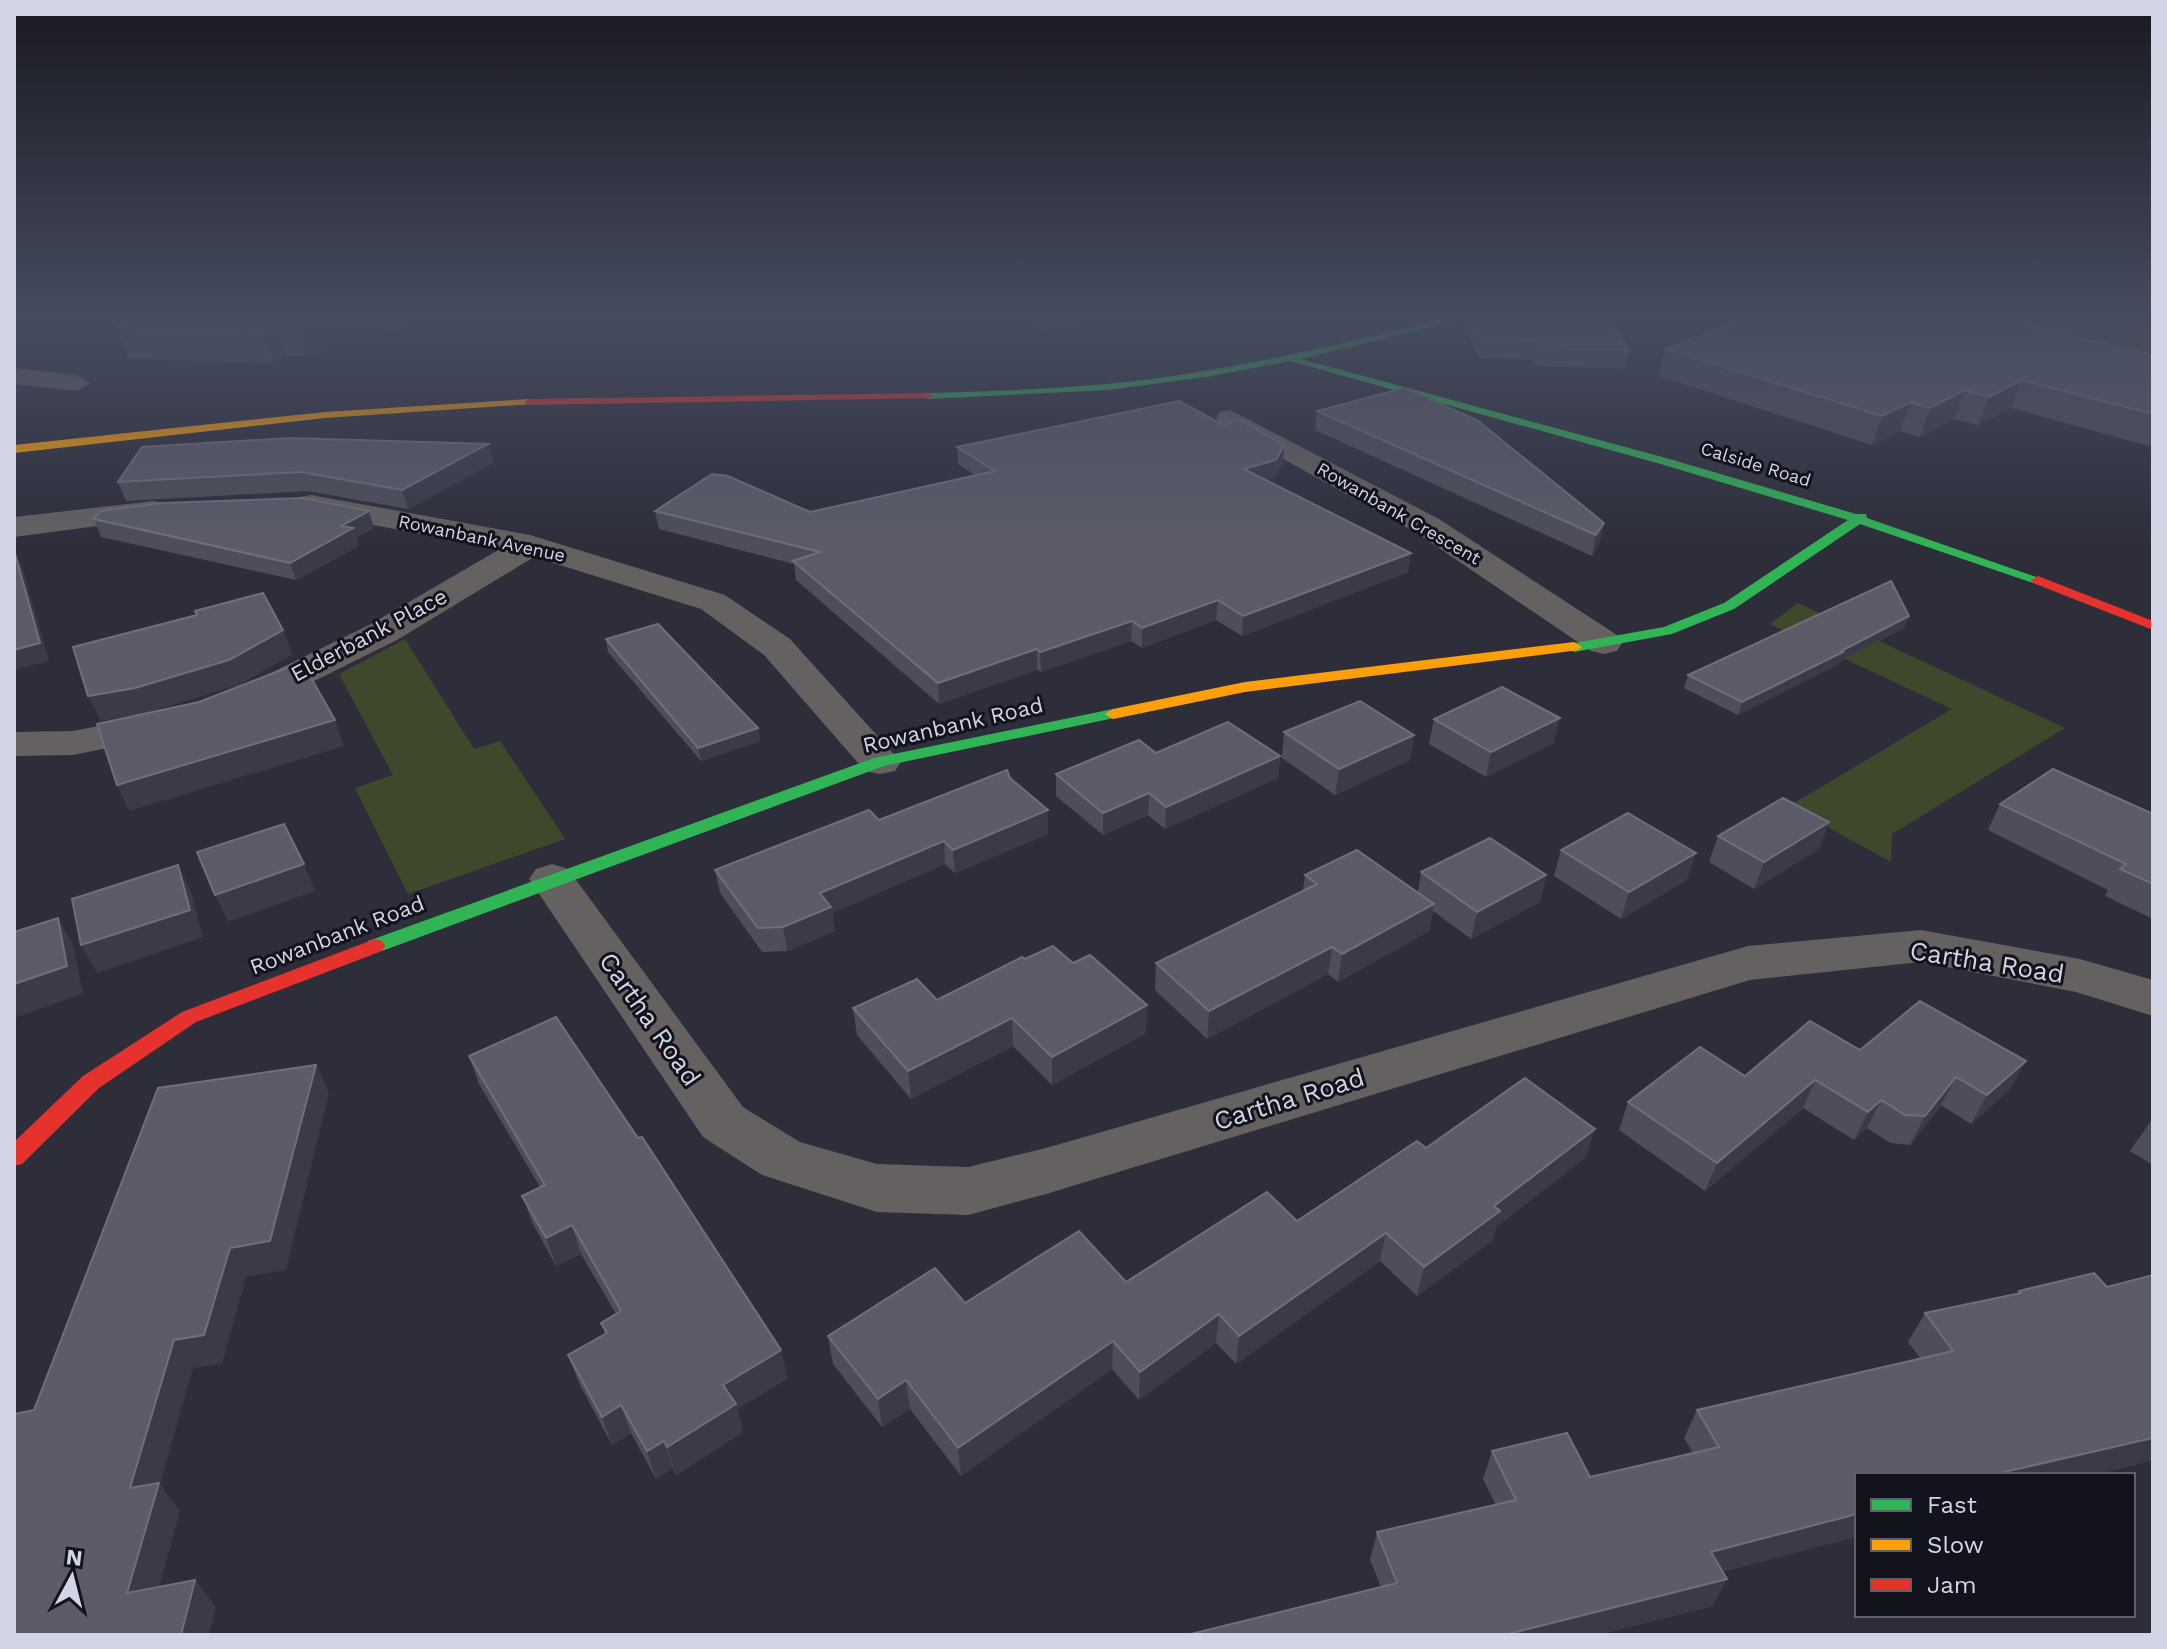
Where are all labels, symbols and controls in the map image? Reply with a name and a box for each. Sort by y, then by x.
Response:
street label: Calside Road [1698,437,1814,491]
street label: Rowanbank Crescent [1314,458,1485,569]
street label: Rowanbank Avenue [397,510,567,566]
street label: Elderbank Place [287,583,451,687]
street label: Rowanbank Road [860,692,1046,758]
street label: Rowanbank Road [246,890,428,980]
street label: Cartha Road [1908,935,2066,989]
street label: Cartha Road [593,947,707,1091]
street label: Cartha Road [1210,1062,1368,1136]
legend [1855,1473,2135,1617]
text: Fast [1927,1491,1977,1519]
text: Slow [1927,1531,1984,1559]
north arrow [32,1537,112,1617]
text: N [65,1544,84,1571]
text: Jam [1927,1571,1977,1599]

